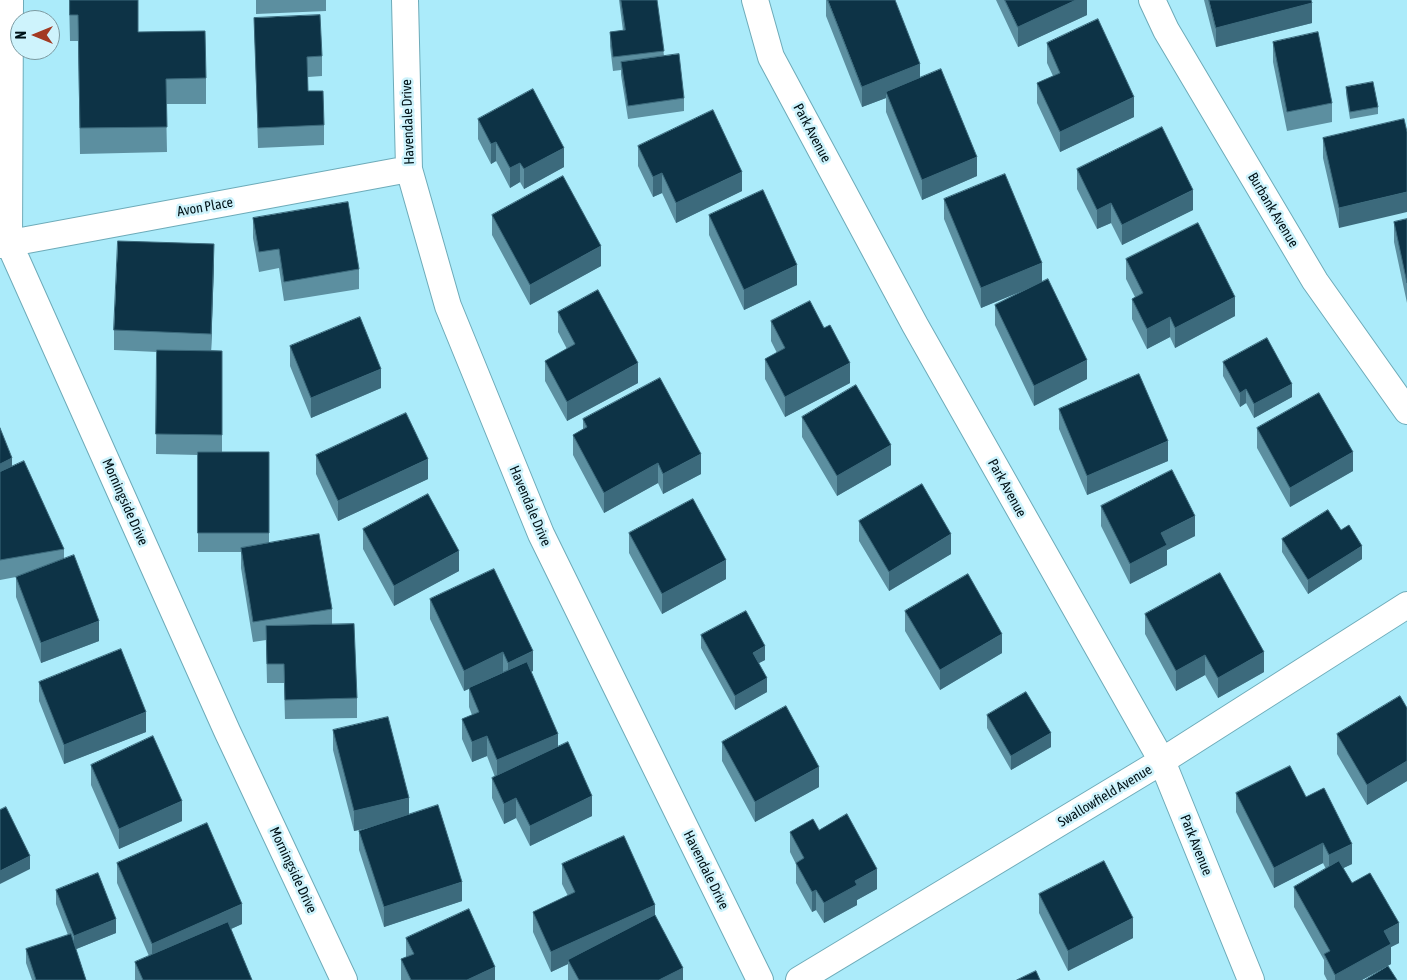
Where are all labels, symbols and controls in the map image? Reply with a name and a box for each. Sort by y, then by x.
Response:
north arrow [10,10,60,60]
text: N [13,31,29,39]
street label: Havendale Drive [398,79,418,165]
street label: Park Avenue [790,101,834,165]
street label: Burbank Avenue [1244,170,1302,250]
street label: Avon Place [176,194,234,220]
street label: Morningside Drive [98,456,152,548]
street label: Park Avenue [984,456,1030,520]
street label: Havendale Drive [506,463,554,549]
street label: Swallowfield Avenue [1055,761,1155,831]
street label: Park Avenue [1176,812,1216,878]
street label: Morningside Drive [266,824,320,916]
street label: Havendale Drive [680,828,732,912]

